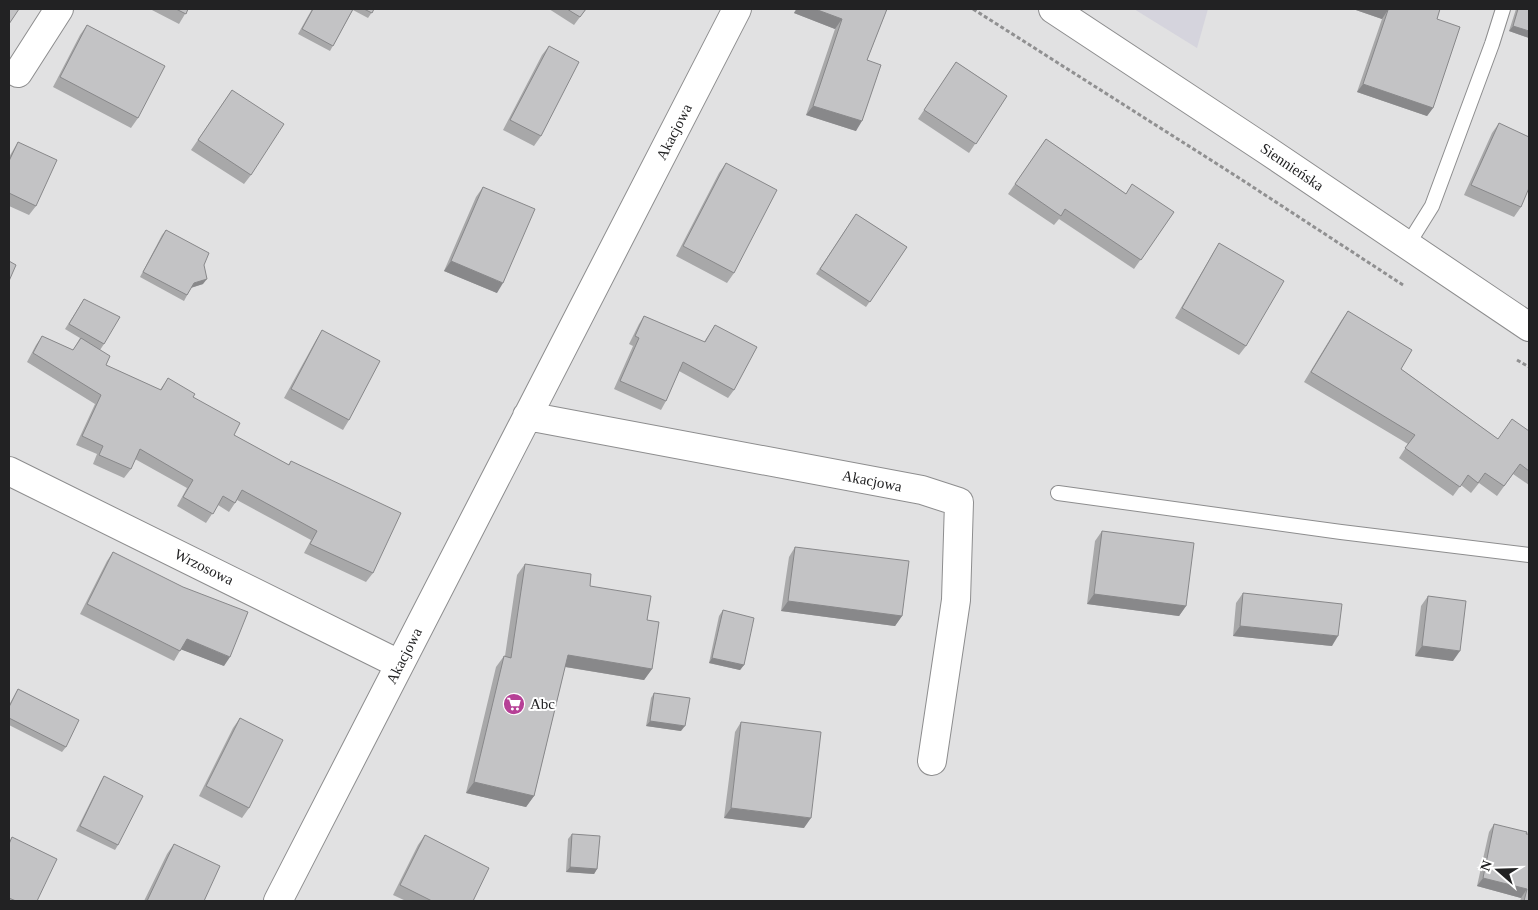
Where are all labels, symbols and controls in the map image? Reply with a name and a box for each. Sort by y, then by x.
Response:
street label: Akacjowa [653,101,695,163]
street label: Siennieńska [1257,140,1327,194]
street label: Akacjowa [841,467,904,495]
street label: Wrzosowa [172,546,236,588]
street label: Akacjowa [383,625,425,687]
supermarket icon: Abc [502,692,526,716]
place label: Abc [530,696,555,712]
north arrow [1473,845,1523,895]
text: N [1477,858,1495,873]

